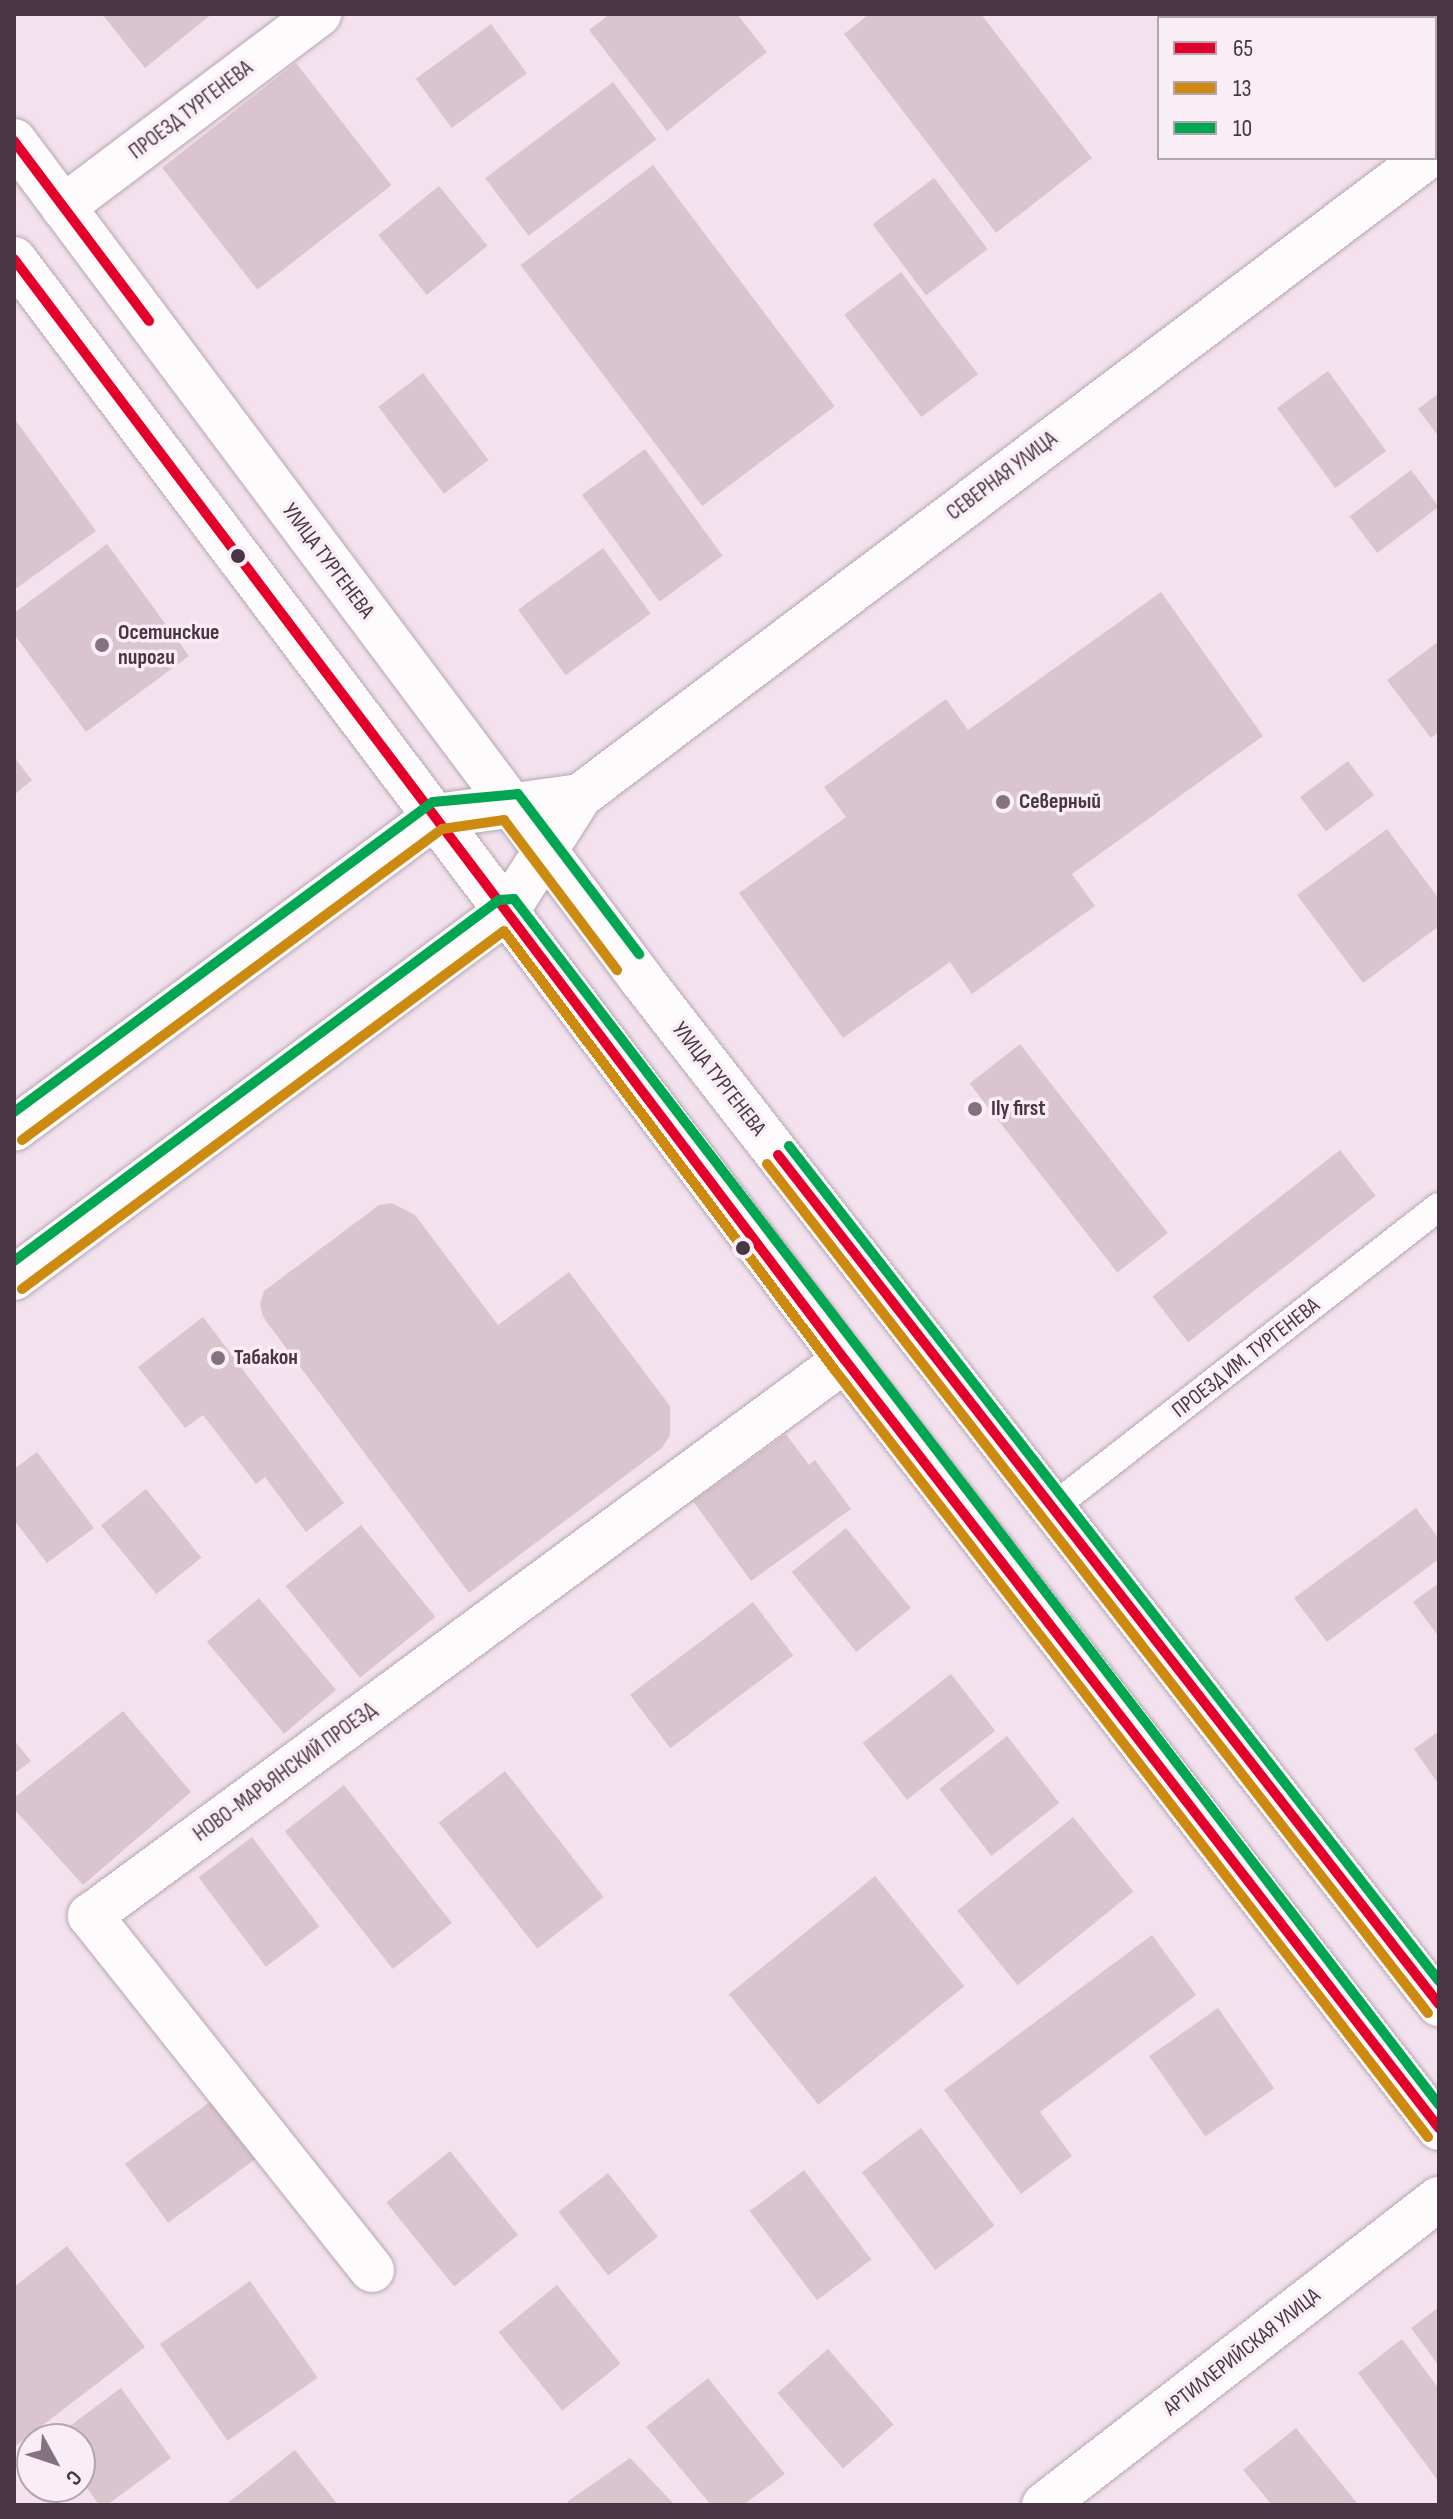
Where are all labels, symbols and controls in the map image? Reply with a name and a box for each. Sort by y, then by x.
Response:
legend [1157,16,1437,160]
text: 65 [1233,34,1253,63]
street label: ПРОЕЗД ТУРГЕНЕВА [124,55,258,165]
text: 13 [1233,74,1251,103]
text: 10 [1233,114,1252,143]
street label: СЕВЕРНАЯ УЛИЦА [942,426,1062,526]
street label: УЛИЦА ТУРГЕНЕВА [276,498,380,624]
unlabelled marker [230,548,246,564]
place label: Осетинские пироги [118,619,219,670]
marker: Осетинские пироги [93,636,111,654]
place label: Северный [1019,789,1101,815]
marker: Северный [994,793,1012,811]
street label: УЛИЦА ТУРГЕНЕВА [666,1017,772,1141]
place label: Ily first [991,1096,1046,1122]
marker: Ily first [966,1100,984,1118]
unlabelled marker [735,1240,751,1256]
street label: ПРОЕЗД ИМ. ТУРГЕНЕВА [1167,1292,1325,1424]
place label: Табакон [234,1345,298,1371]
marker: Табакон [209,1349,227,1367]
street label: НОВО-МАРЬЯНСКИЙ ПРОЕЗД [188,1697,382,1847]
street label: АРТИЛЛЕРИЙСКАЯ УЛИЦА [1158,2283,1326,2421]
north arrow [16,2423,96,2503]
text: С [59,2464,87,2490]

